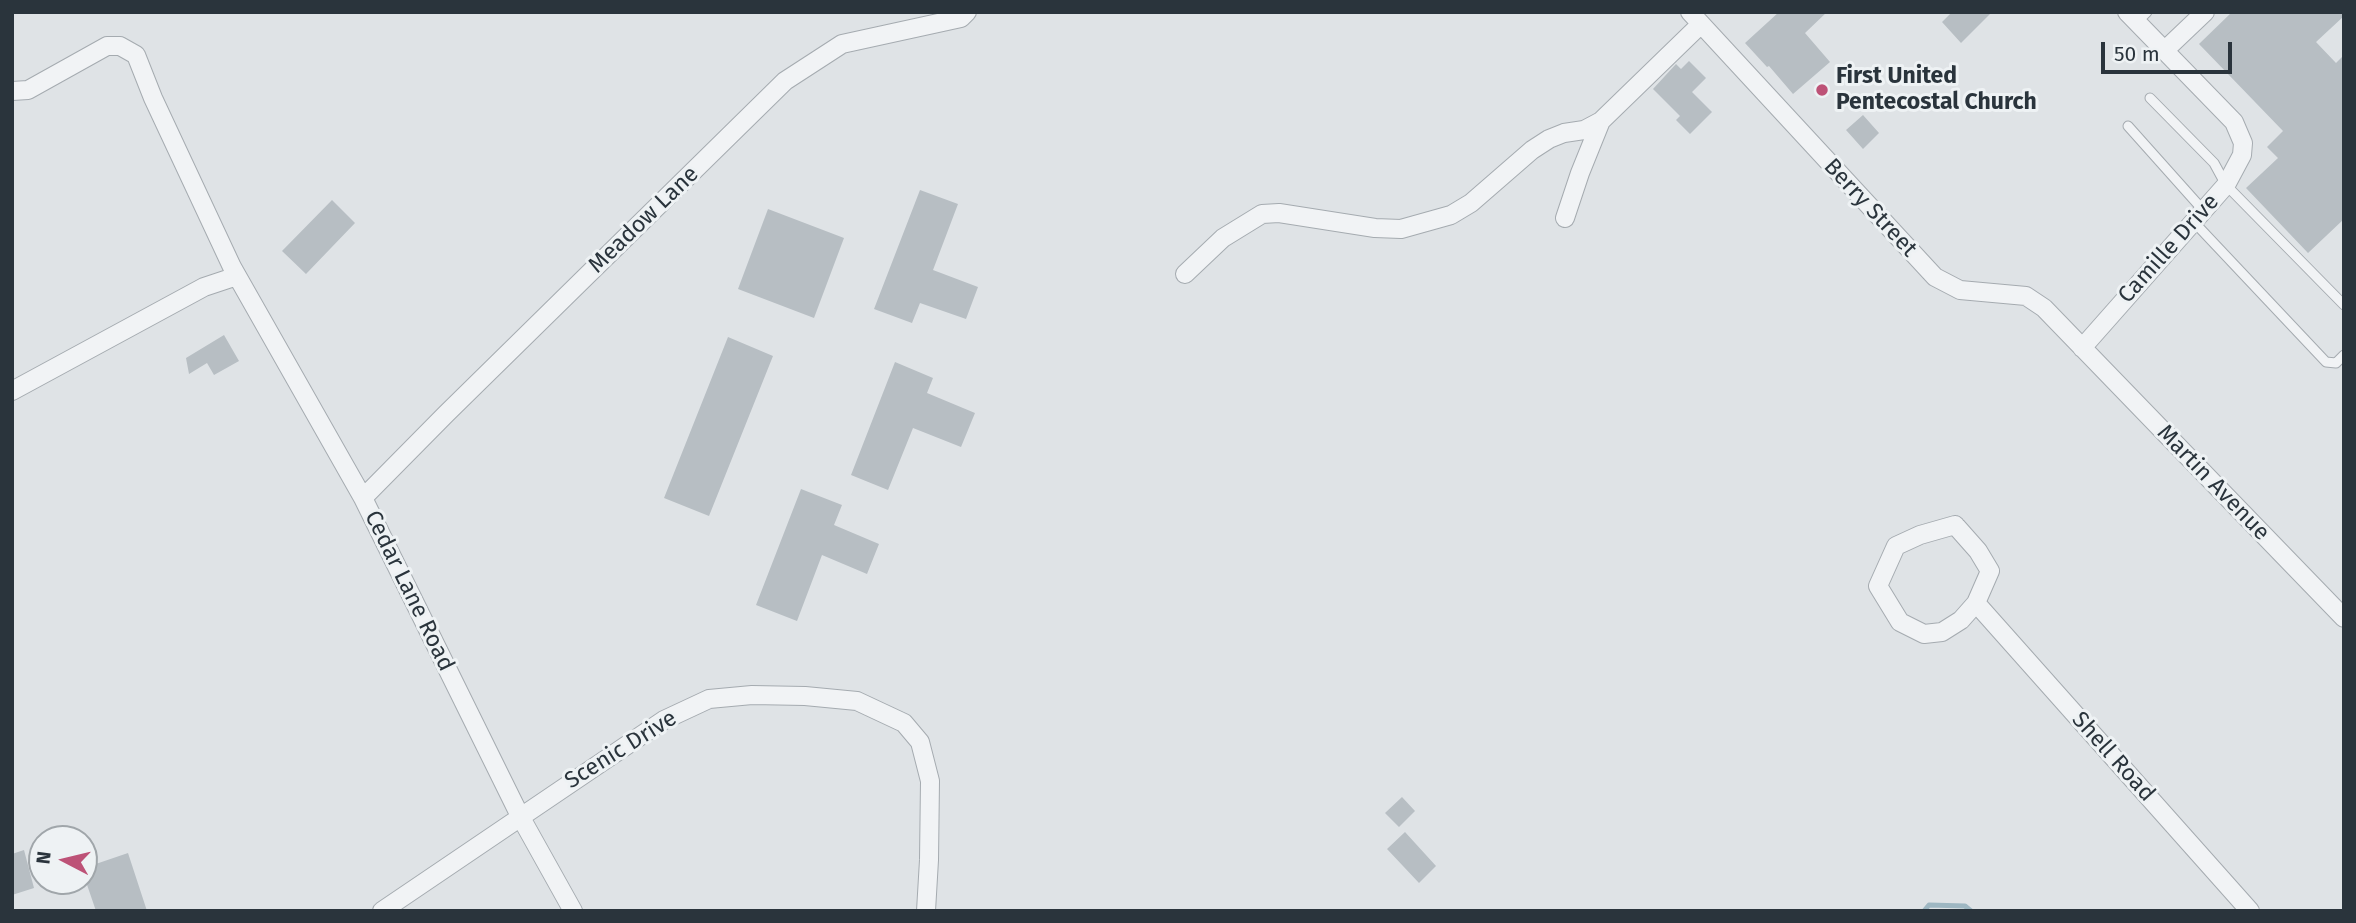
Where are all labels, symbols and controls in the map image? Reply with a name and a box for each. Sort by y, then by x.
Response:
scale bar [2104,28,2235,72]
text: 50 m [2114,41,2160,67]
place label: First United Pentecostal Church [1836,63,2037,117]
marker: First United Pentecostal Church [1814,82,1830,98]
street label: Berry Street [1818,153,1922,263]
street label: Meadow Lane [583,161,705,279]
street label: Camille Drive [2113,189,2225,309]
street label: Martin Avenue [2151,419,2275,547]
street label: Cedar Lane Road [358,506,460,676]
street label: Scenic Drive [560,705,682,795]
street label: Shell Road [2066,706,2160,808]
north arrow [28,825,98,895]
text: N [31,850,56,865]

